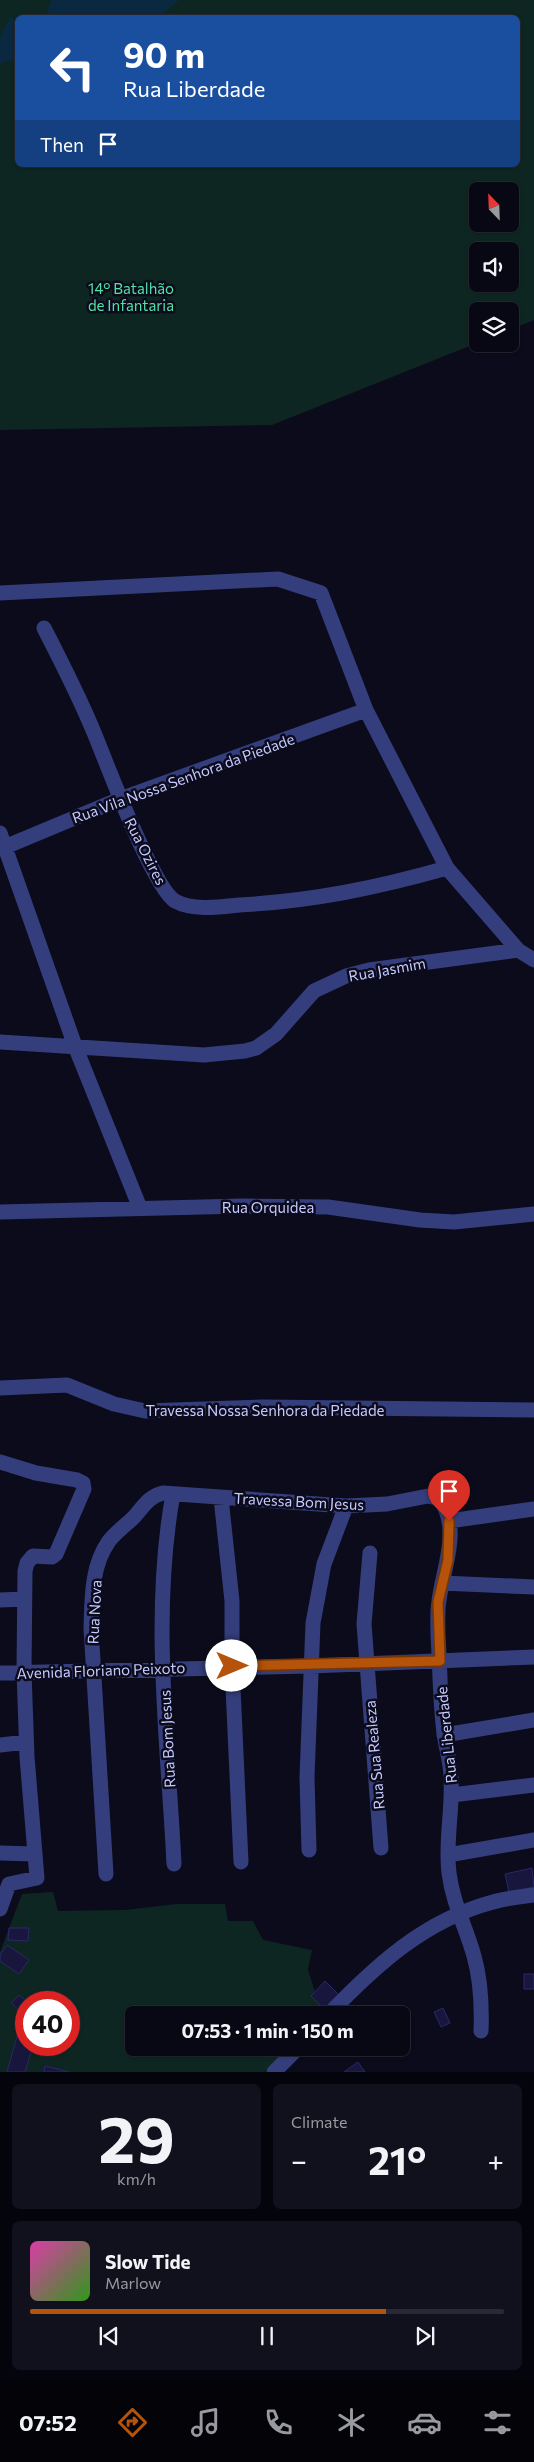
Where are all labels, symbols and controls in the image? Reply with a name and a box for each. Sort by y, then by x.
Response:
text: 90 m [123,32,205,75]
icon: left [40,35,105,100]
text: Rua Liberdade [123,75,265,102]
icon: arrive [94,130,122,158]
text: Then [40,133,84,156]
north arrow [469,182,519,232]
map controls [469,182,519,352]
button: sound [469,242,519,292]
park label: 14° Batalhão de Infantaria [88,279,174,314]
button: layers [469,302,519,352]
street label: Rua Vila Nossa Senhora da Piedade [69,729,297,827]
street label: Rua Ozires [121,814,171,888]
street label: Rua Jasmim [347,953,427,985]
street label: Rua Orquidea [222,1198,314,1216]
street label: Travessa Nossa Senhora da Piedade [145,1401,385,1419]
pin [428,1470,470,1521]
icon: arrive [435,1477,463,1505]
street label: Travessa Bom Jesus [233,1489,365,1513]
street label: Rua Nova [83,1579,105,1645]
position arrow [205,1639,257,1691]
street label: Avenida Floriano Peixoto [16,1658,186,1682]
street label: Rua Liberdade [432,1686,460,1784]
street label: Rua Bom Jesus [155,1689,179,1788]
street label: Rua Sua Realeza [360,1700,388,1810]
speed limit sign: 40 [15,1991,80,2056]
text: 07:53 · 1 min · 150 m [181,2019,354,2042]
text: 29 [98,2097,175,2176]
text: Climate [291,2112,347,2131]
text: 21° [368,2136,426,2183]
text: − [291,2143,307,2177]
text: + [488,2143,504,2177]
text: km/h [117,2169,156,2188]
text: Slow Tide [105,2250,191,2273]
text: Marlow [105,2273,161,2292]
icon: previous [95,2322,123,2350]
icon: pause [253,2322,281,2350]
icon: next [411,2322,439,2350]
icon: directions [115,2405,150,2440]
icon: music [188,2405,223,2440]
icon: phone [261,2405,296,2440]
icon: climate [334,2405,369,2440]
icon: car [407,2405,442,2440]
icon: filters [480,2405,515,2440]
text: 07:52 [19,2409,77,2436]

